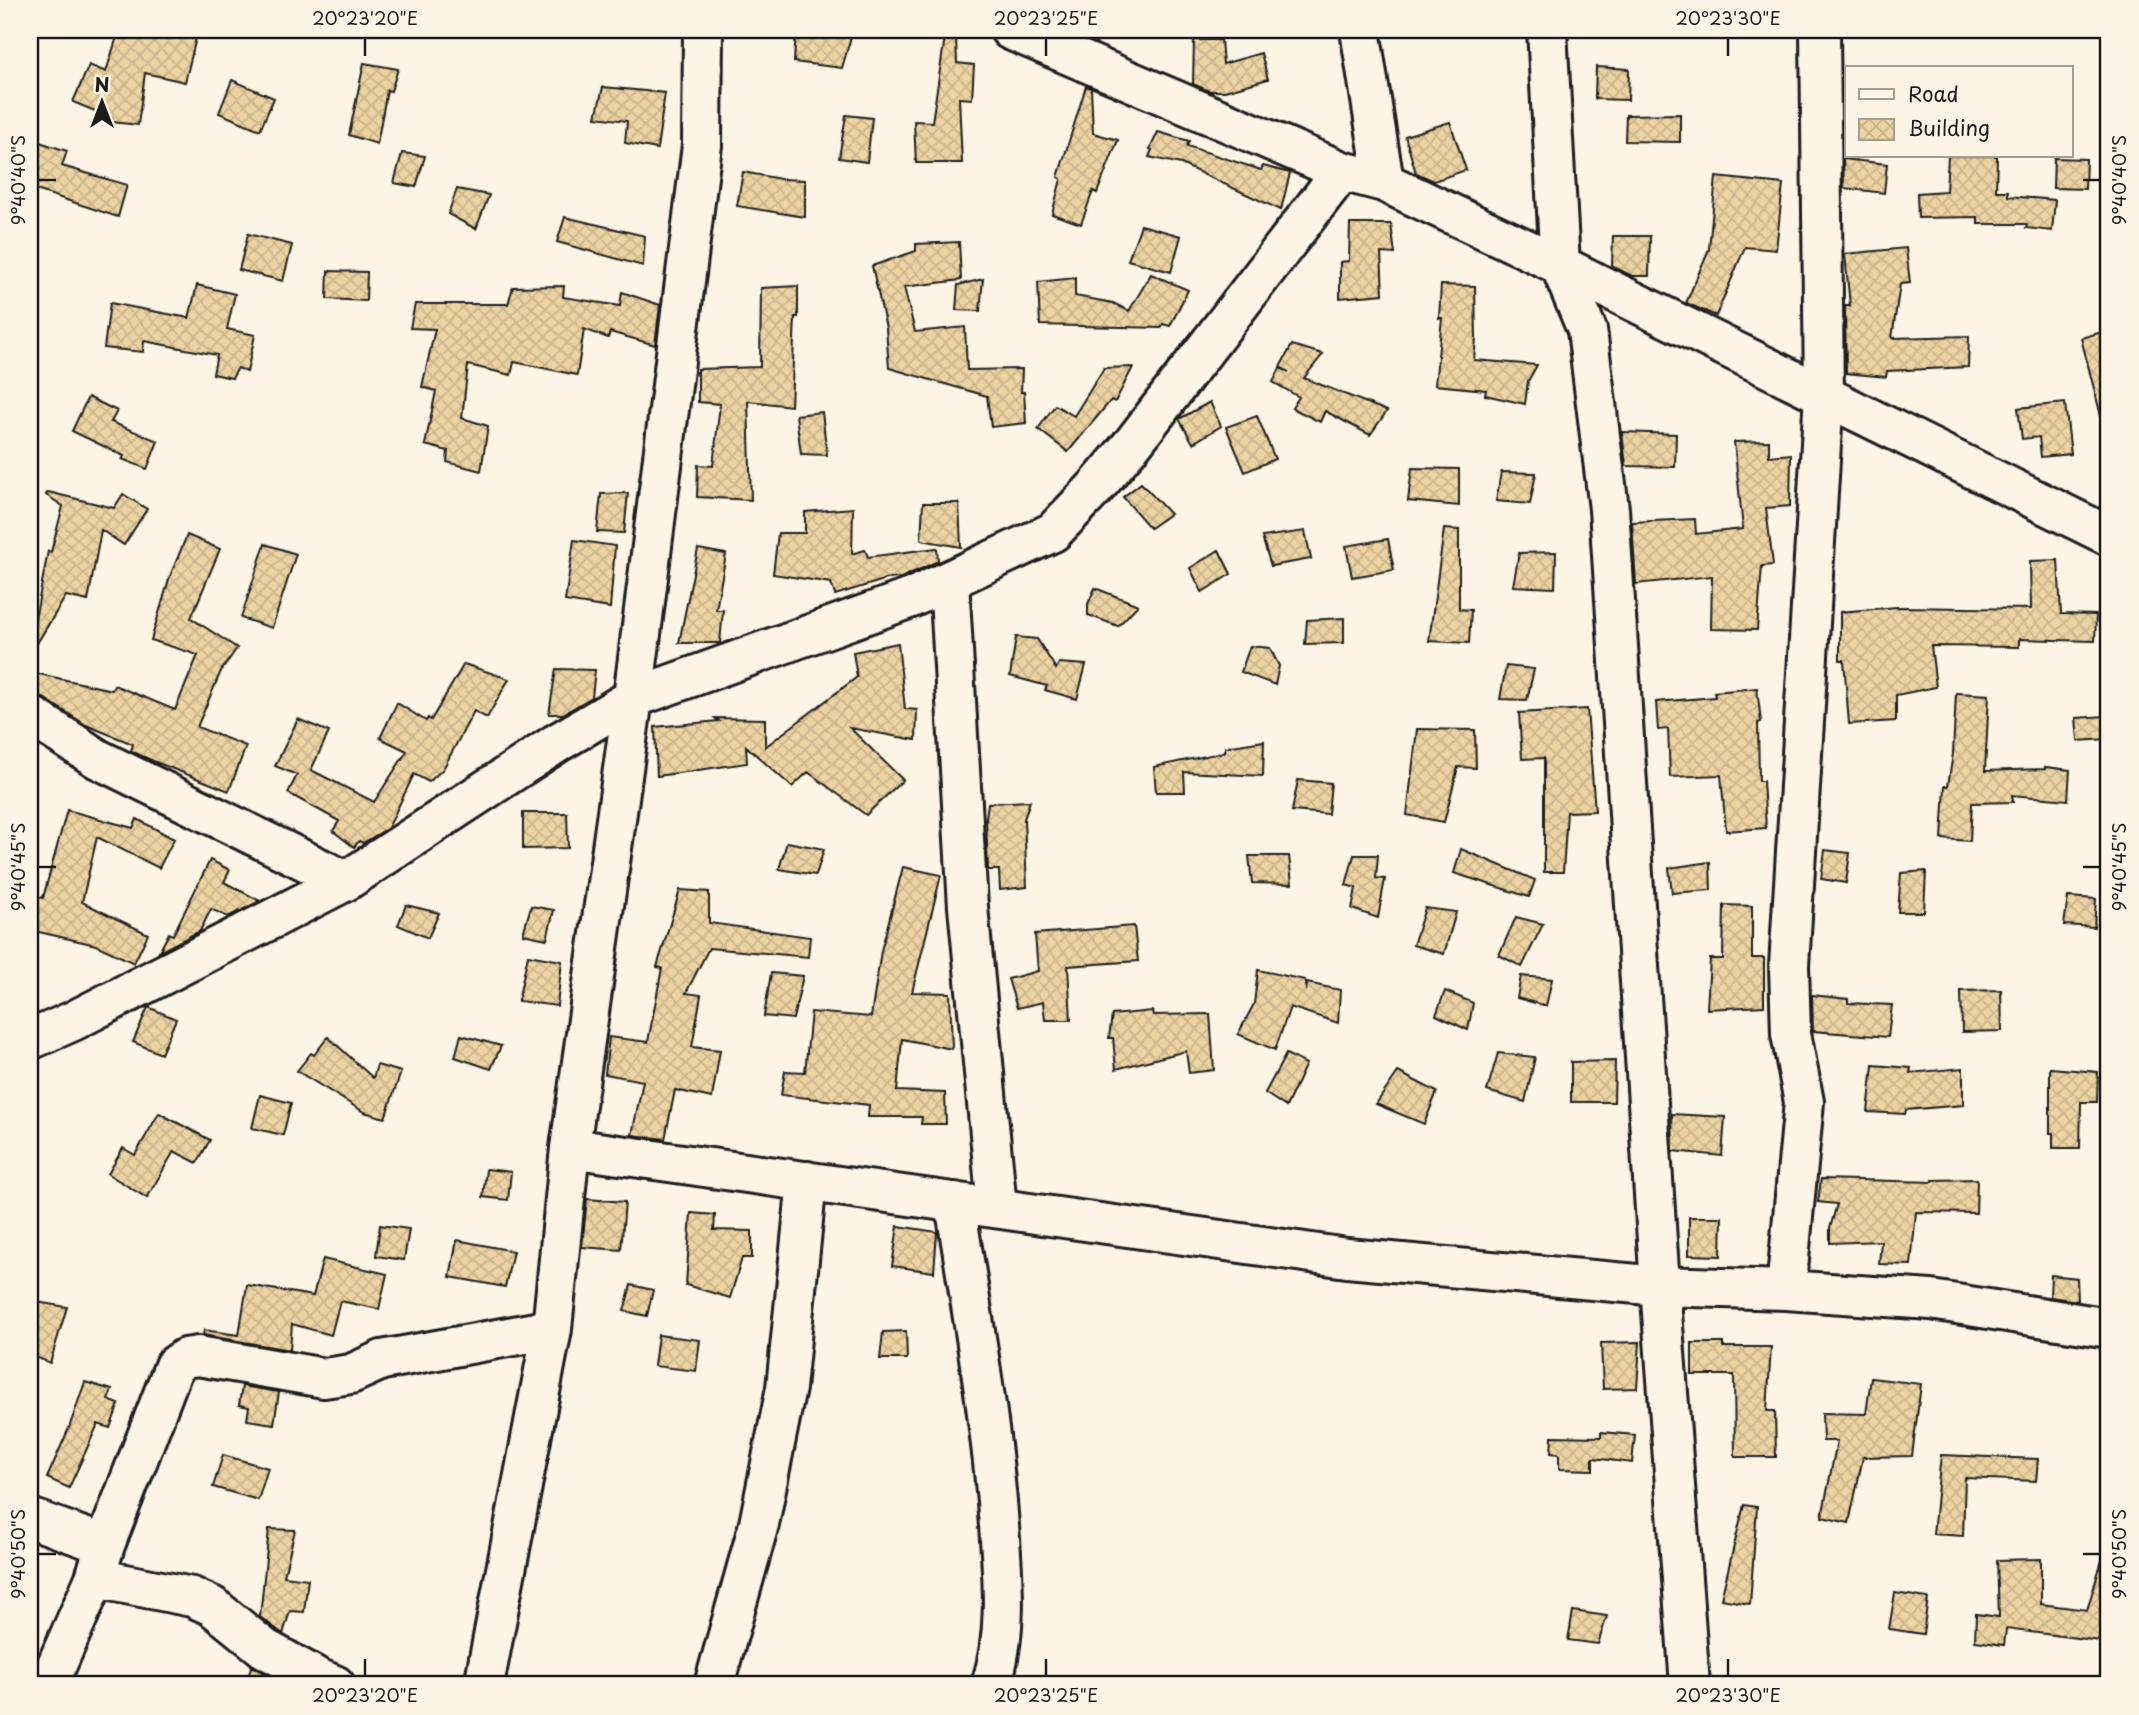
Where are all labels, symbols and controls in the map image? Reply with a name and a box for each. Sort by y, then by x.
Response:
text: 20°23'20"E [312,4,418,31]
text: 20°23'25"E [994,4,1098,31]
text: 20°23'30"E [1675,4,1781,31]
north arrow [66,66,136,136]
legend [1845,66,2072,158]
text: N [94,70,110,98]
text: Road [1908,77,1959,109]
text: Building [1908,111,1990,143]
text: 9°40'40"S [4,135,31,225]
text: 9°40'40"S [2105,135,2132,225]
text: 9°40'45"S [4,823,31,911]
text: 9°40'45"S [2105,823,2132,911]
text: 9°40'50"S [4,1509,31,1599]
text: 9°40'50"S [2105,1509,2132,1599]
text: 20°23'20"E [312,1681,418,1708]
text: 20°23'25"E [994,1681,1098,1708]
text: 20°23'30"E [1675,1681,1781,1708]

